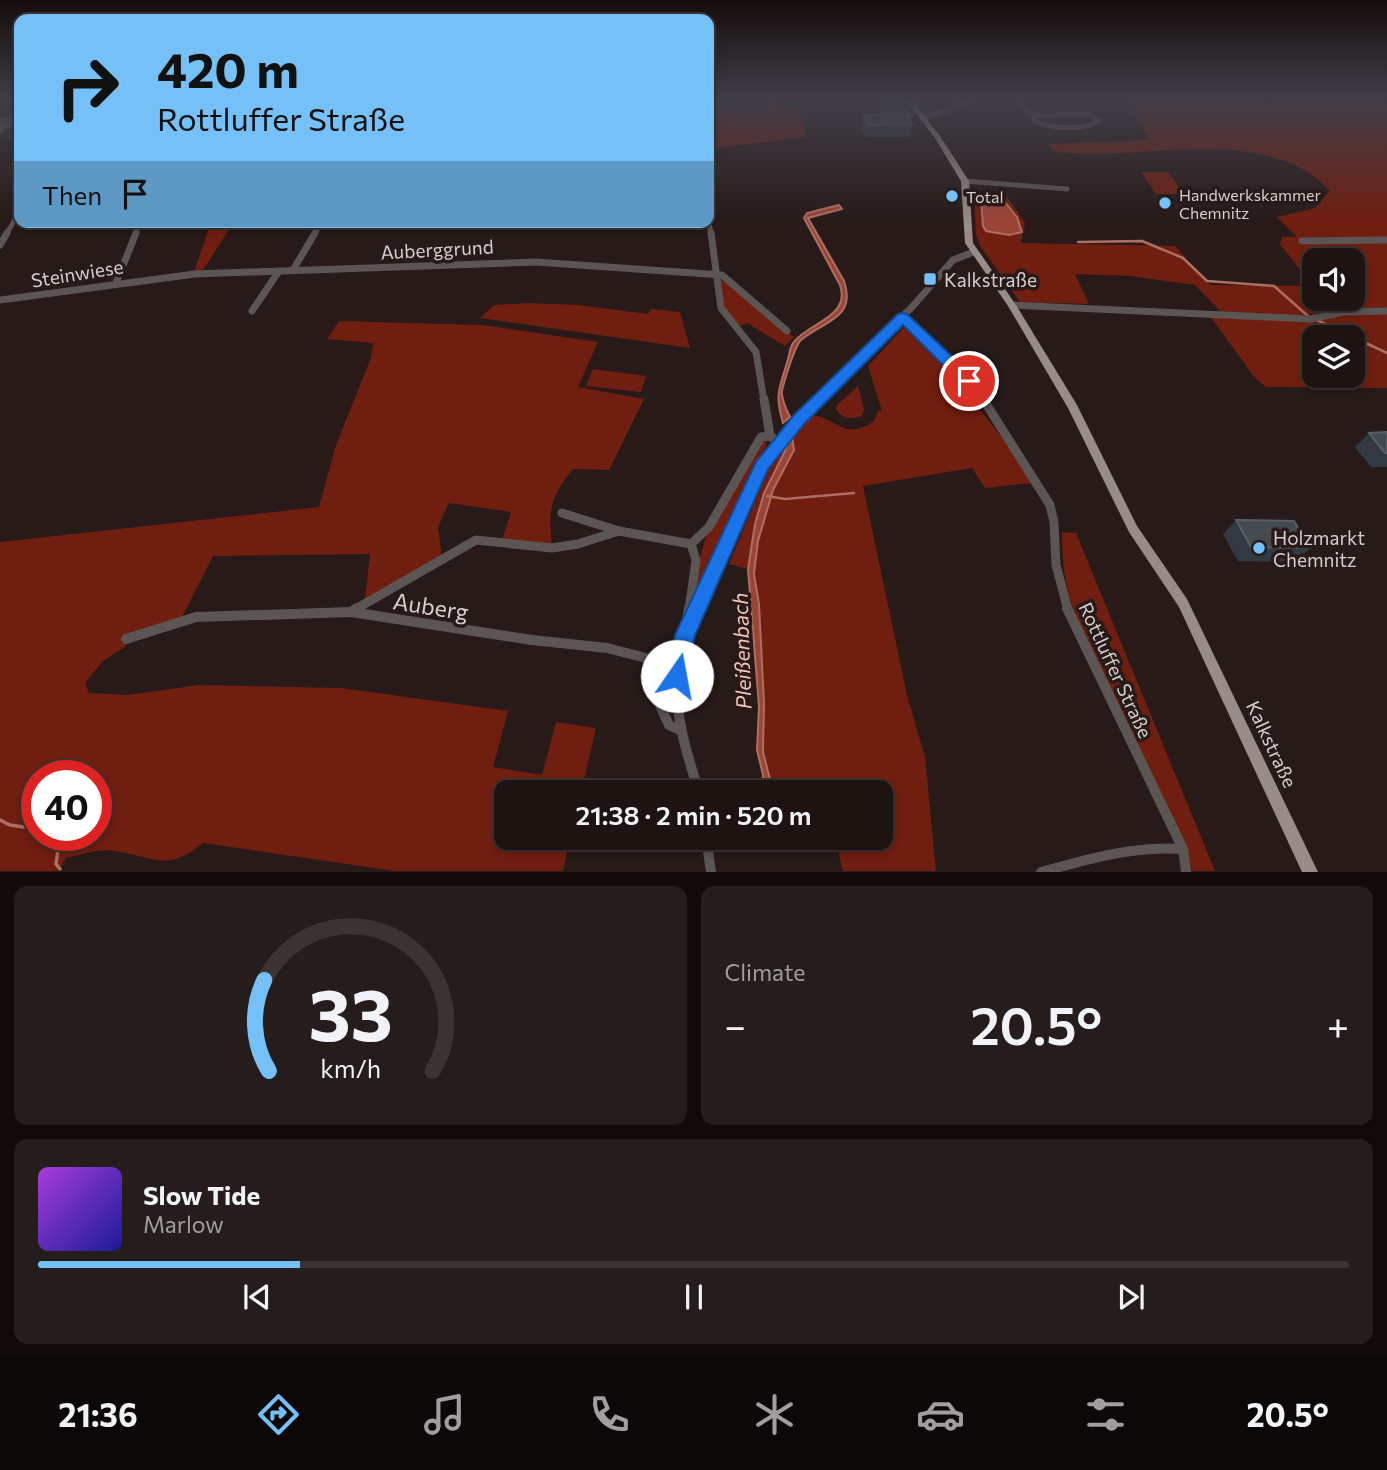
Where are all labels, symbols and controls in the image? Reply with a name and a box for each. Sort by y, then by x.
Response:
text: 420 m [157,38,299,98]
icon: right [42,42,133,133]
text: Rottluffer Straße [157,98,405,138]
icon: arrive [116,175,154,213]
text: Then [42,179,102,210]
place label: Handwerkskammer Chemnitz [1179,185,1321,222]
place label: Total [966,187,1003,206]
marker: Total [944,188,960,204]
marker: Handwerkskammer Chemnitz [1157,195,1173,211]
street label: Auberggrund [380,235,494,263]
map controls [1302,248,1365,388]
button: sound [1302,248,1365,311]
street label: Steinwiese [29,254,125,292]
place label: Kalkstraße [944,268,1037,291]
marker: Kalkstraße [922,271,938,287]
button: layers [1302,325,1365,388]
pin [939,351,999,411]
icon: arrive [950,362,988,400]
place label: Holzmarkt Chemnitz [1273,526,1365,571]
marker: Holzmarkt Chemnitz [1251,540,1267,556]
street label: Auberg [391,586,471,626]
water label: Pleißenbach [726,592,756,710]
street label: Rottluffer Straße [1074,598,1158,742]
position arrow [640,639,714,713]
street label: Kalkstraße [1242,697,1302,791]
speed limit sign: 40 [21,760,112,851]
text: 21:38 · 2 min · 520 m [576,799,811,830]
text: Climate [725,958,806,986]
text: 33 [308,968,392,1057]
text: 20.5° [970,992,1102,1056]
text: − [725,1001,746,1048]
text: + [1327,1001,1349,1048]
text: km/h [320,1053,381,1083]
text: Slow Tide [143,1179,260,1210]
text: Marlow [143,1210,224,1238]
icon: previous [238,1278,276,1316]
icon: pause [675,1278,713,1316]
icon: next [1112,1278,1150,1316]
icon: directions [254,1390,303,1439]
icon: music [420,1390,469,1439]
icon: phone [585,1390,634,1439]
icon: climate [750,1390,799,1439]
icon: car [916,1390,965,1439]
icon: filters [1081,1390,1130,1439]
text: 21:36 [58,1394,138,1434]
text: 20.5° [1247,1394,1329,1434]

